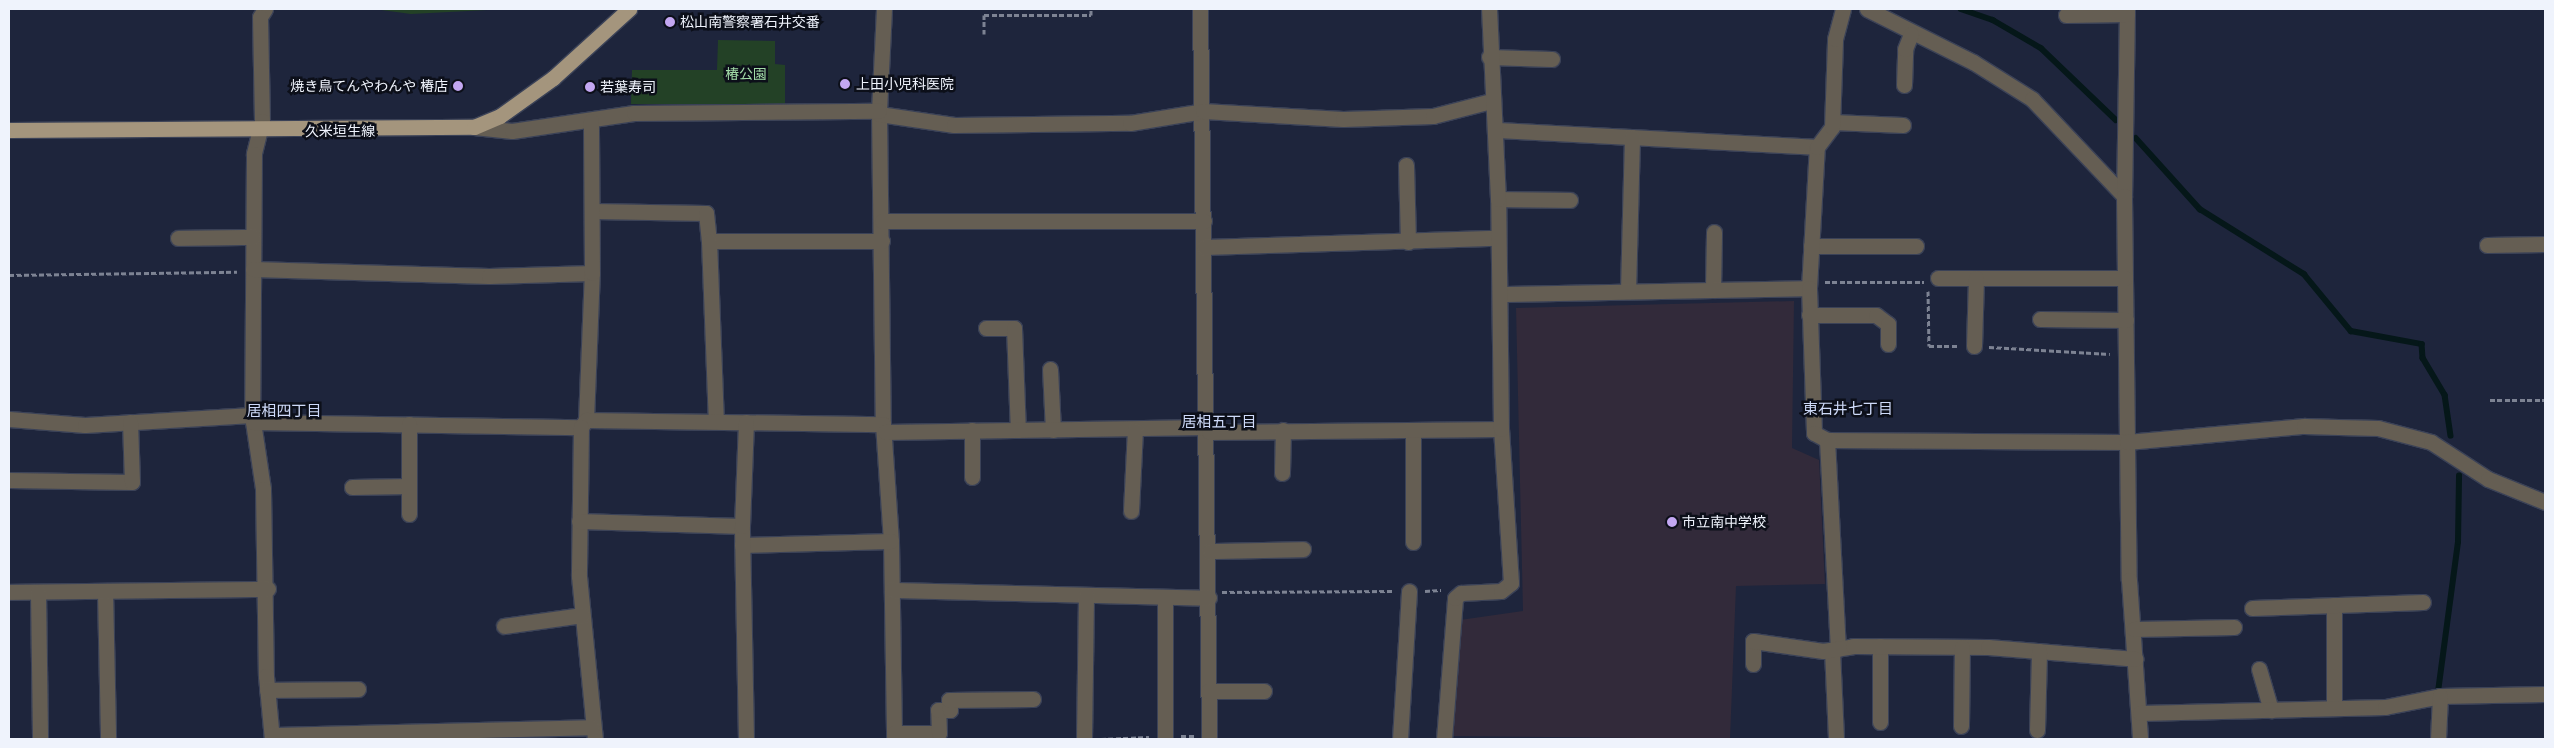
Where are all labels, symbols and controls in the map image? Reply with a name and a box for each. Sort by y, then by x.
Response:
place label: 松山南警察署石井交番 [680,14,820,30]
marker: 松山南警察署石井交番 [664,16,676,28]
park label: 椿公園 [725,66,767,82]
place label: 上田小児科医院 [856,76,954,92]
marker: 上田小児科医院 [838,77,852,91]
place label: 焼き鳥てんやわんや 椿店 [290,78,448,94]
place label: 若葉寿司 [600,79,656,95]
marker: 焼き鳥てんやわんや 椿店 [452,80,464,92]
marker: 若葉寿司 [584,81,596,93]
street label: 久米垣生線 [305,123,375,139]
district label: 東石井七丁目 [1803,400,1893,418]
district label: 居相四丁目 [247,402,321,420]
district label: 居相五丁目 [1182,413,1256,431]
place label: 市立南中学校 [1682,514,1766,530]
marker: 市立南中学校 [1666,516,1678,528]

